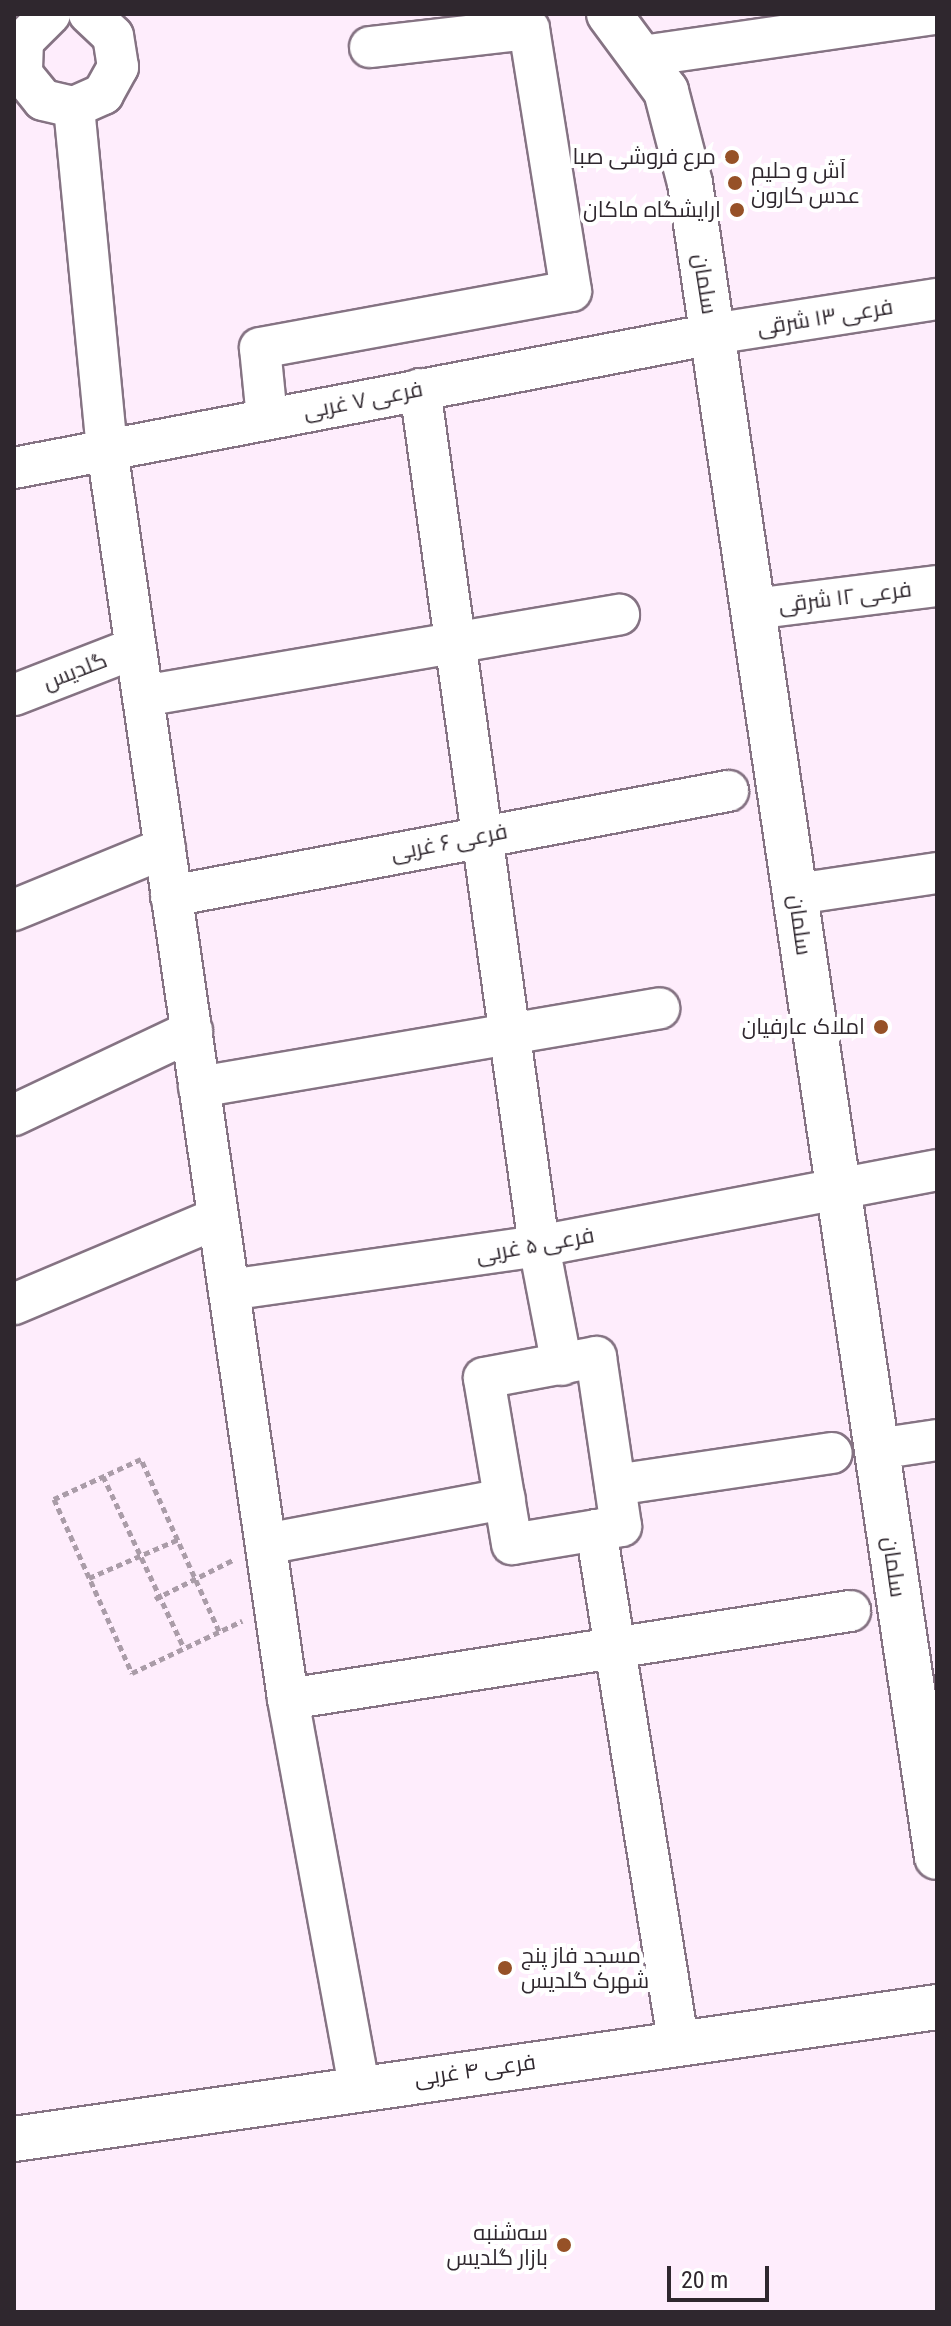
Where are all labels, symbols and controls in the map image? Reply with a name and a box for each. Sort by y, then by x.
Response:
place label: مرع فروشی صبا [572,144,716,170]
marker: مرع فروشی صبا [723,148,741,166]
place label: آش و حلیم عدس کارون [751,157,860,208]
marker: آش و حلیم عدس کارون [726,174,744,192]
place label: ارایشگاه ماکان [583,197,721,223]
marker: ارایشگاه ماکان [728,201,746,219]
street label: سلمان [687,252,723,316]
street label: فرعی ۱۳ شرقی [755,293,895,341]
street label: فرعی ۷ غربی [301,375,425,425]
street label: فرعی ۱۲ شرقی [777,576,913,618]
street label: گلدیس [39,647,111,695]
street label: فرعی ۶ غربی [389,818,509,866]
street label: سلمان [783,893,817,957]
place label: املاک عارفیان [742,1014,865,1040]
marker: املاک عارفیان [872,1018,890,1036]
street label: فرعی ۵ غربی [474,1222,596,1268]
street label: سلمان [877,1535,911,1599]
place label: مسجد فاز پنج شهرک گلدیس [521,1942,649,1994]
marker: مسجد فاز پنج شهرک گلدیس [496,1959,514,1977]
street label: فرعی ۴ غربی [413,2048,537,2092]
place label: سه‌شنبه بازار گلدیس [446,2219,548,2270]
marker: سه‌شنبه بازار گلدیس [555,2236,573,2254]
scale bar [671,2250,773,2300]
text: 20 m [681,2266,728,2294]

